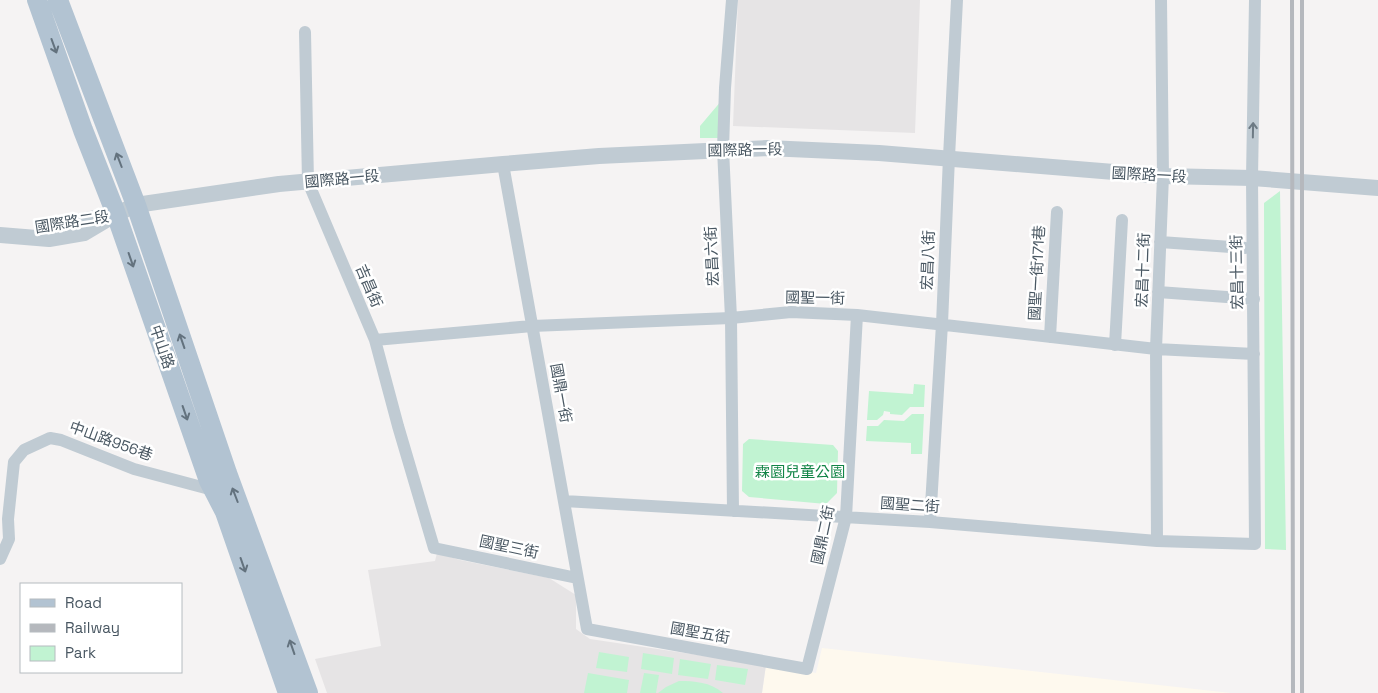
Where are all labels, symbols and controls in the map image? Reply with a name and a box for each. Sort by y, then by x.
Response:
one-way arrow [50,38,59,53]
one-way arrow [1248,122,1258,138]
street label: 國際路一段 [707,139,783,160]
one-way arrow [114,153,123,168]
street label: 國際路一段 [1111,163,1187,186]
street label: 國際路一段 [304,166,380,191]
street label: 國際路二段 [33,206,110,237]
street label: 國聖一街171巷 [1025,225,1048,321]
street label: 宏昌六街 [700,226,723,286]
street label: 宏昌八街 [917,230,938,290]
street label: 宏昌十二街 [1132,232,1153,308]
street label: 宏昌十三街 [1226,234,1247,310]
one-way arrow [127,252,136,267]
street label: 吉昌街 [352,261,387,310]
street label: 國聖一街 [785,287,845,308]
street label: 中山路 [146,322,179,371]
one-way arrow [177,334,186,349]
street label: 國鼎一街 [547,362,576,424]
one-way arrow [181,405,190,420]
street label: 中山路956巷 [67,417,155,464]
park label: 霖園兒童公園 [755,462,845,481]
one-way arrow [230,488,239,503]
street label: 國聖二街 [879,493,941,516]
street label: 國鼎二街 [807,504,838,566]
street label: 國聖三街 [478,531,540,562]
one-way arrow [239,557,248,572]
legend [20,583,182,673]
text: Road [65,593,102,612]
text: Railway [65,618,120,637]
street label: 國聖五街 [669,618,731,647]
one-way arrow [287,640,296,655]
text: Park [65,643,96,662]

